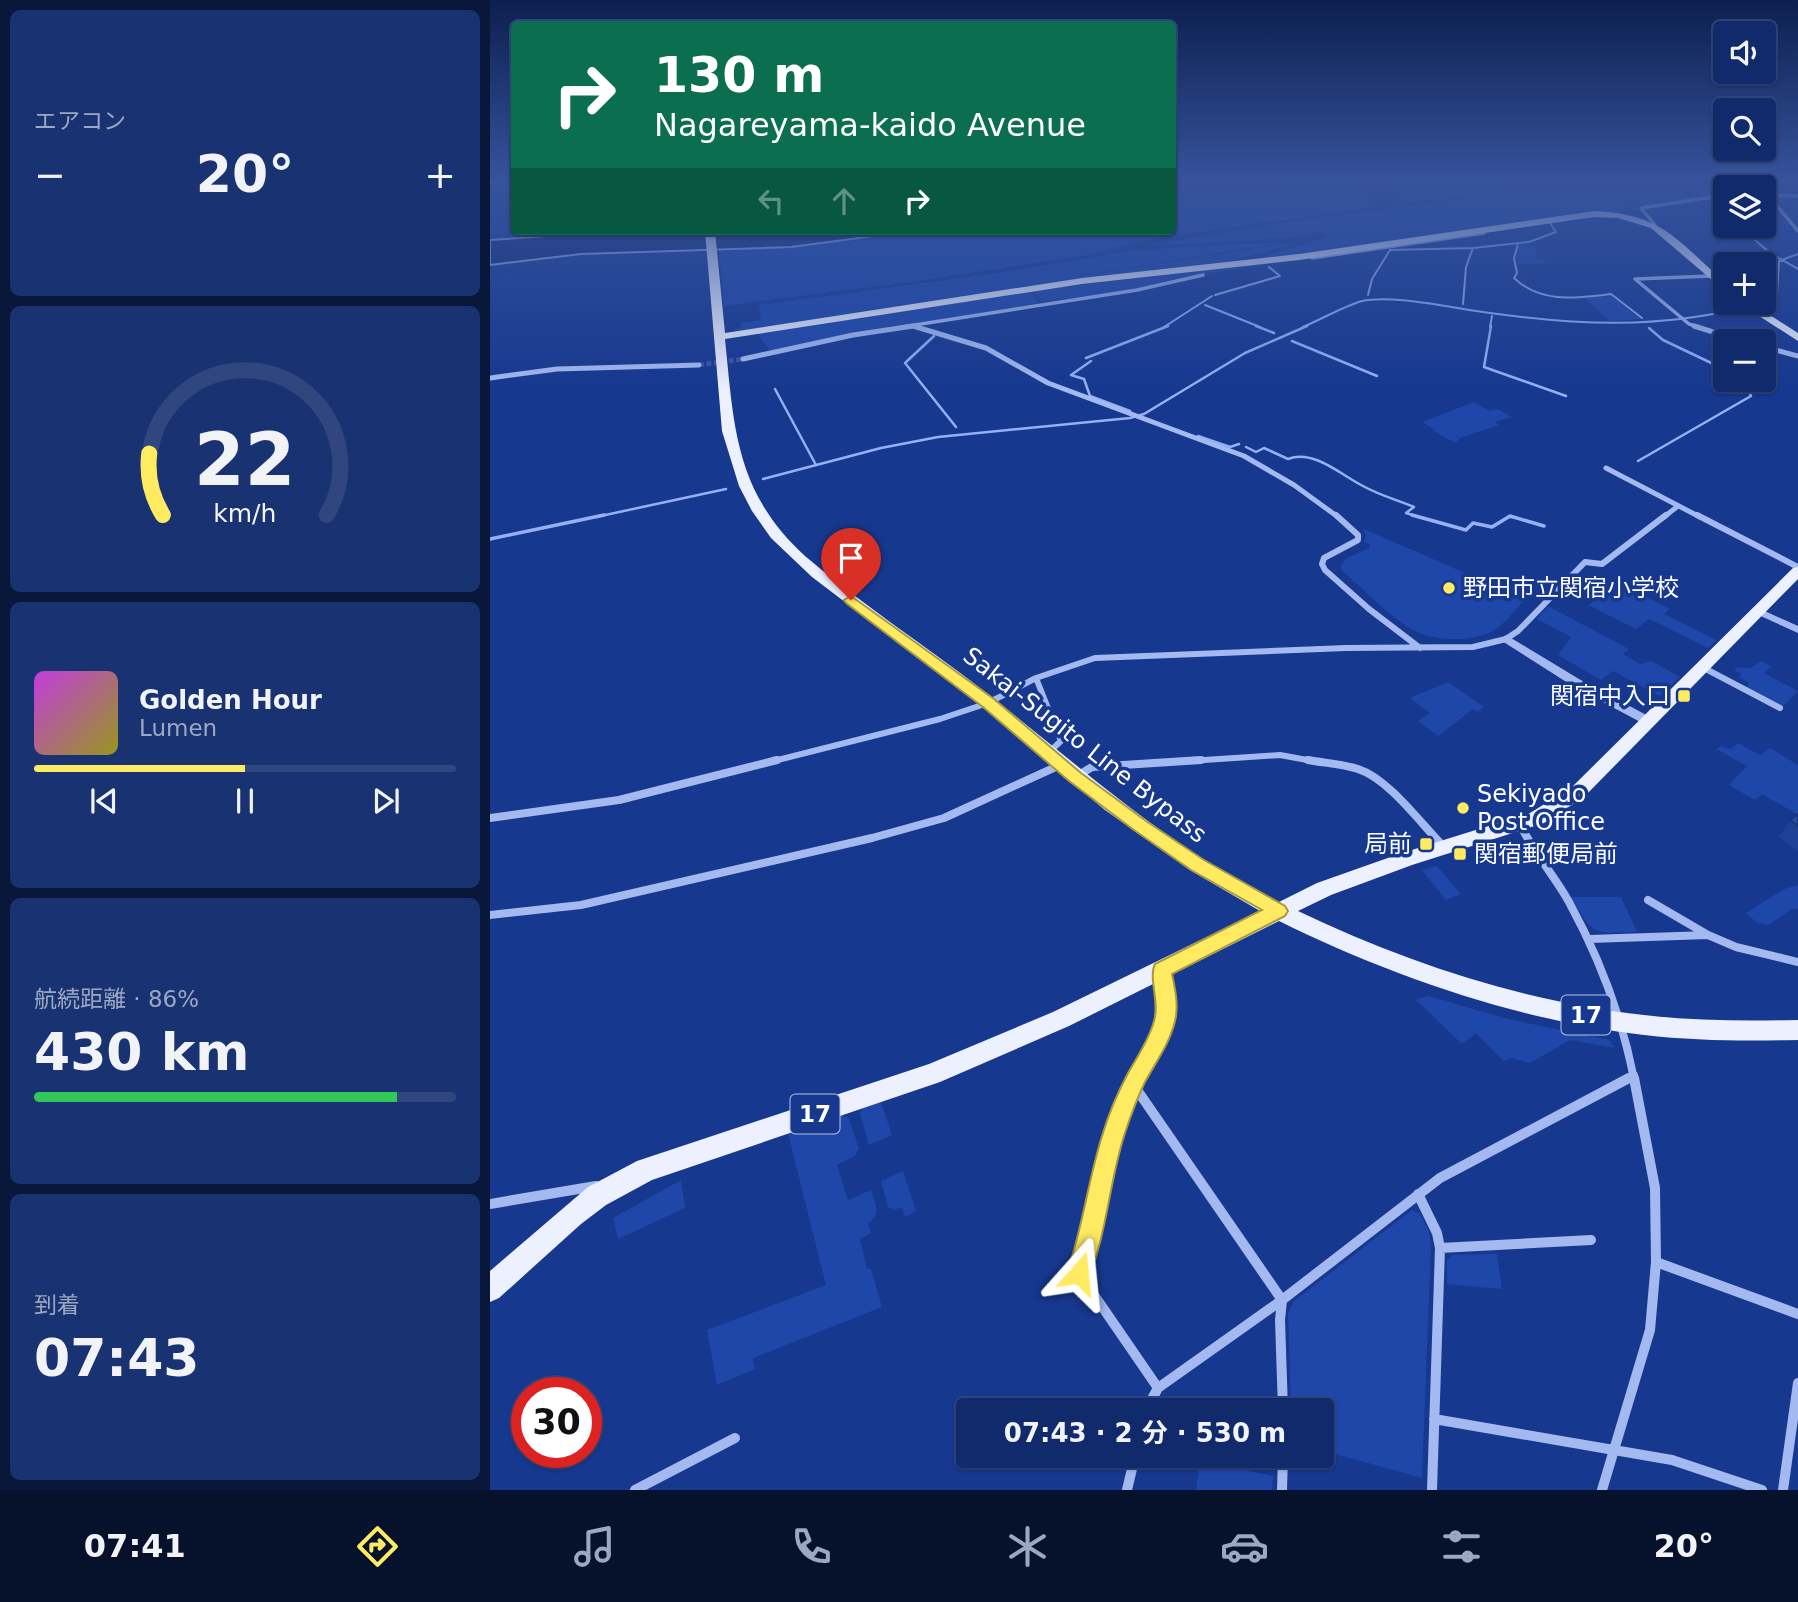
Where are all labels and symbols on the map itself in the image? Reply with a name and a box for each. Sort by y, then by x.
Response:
pin [821,528,881,600]
place label: 野田市立関宿小学校 [1463,574,1679,602]
marker: 野田市立関宿小学校 [1441,580,1457,596]
street label: Sakai-Sugito Line Bypass [958,641,1212,849]
place label: 関宿中入口 [1550,682,1670,710]
marker: 関宿中入口 [1676,688,1692,704]
place label: Sekiyado Post Office [1477,780,1605,836]
marker: Sekiyado Post Office [1455,800,1471,816]
place label: 局前 [1364,830,1412,858]
marker: 局前 [1418,836,1434,852]
place label: 関宿郵便局前 [1474,840,1618,868]
marker: 関宿郵便局前 [1452,846,1468,862]
road number: 17 [1562,996,1610,1034]
road number: 17 [790,1094,840,1134]
position arrow [1042,1236,1116,1310]
speed limit sign: 30 [511,1377,602,1468]

